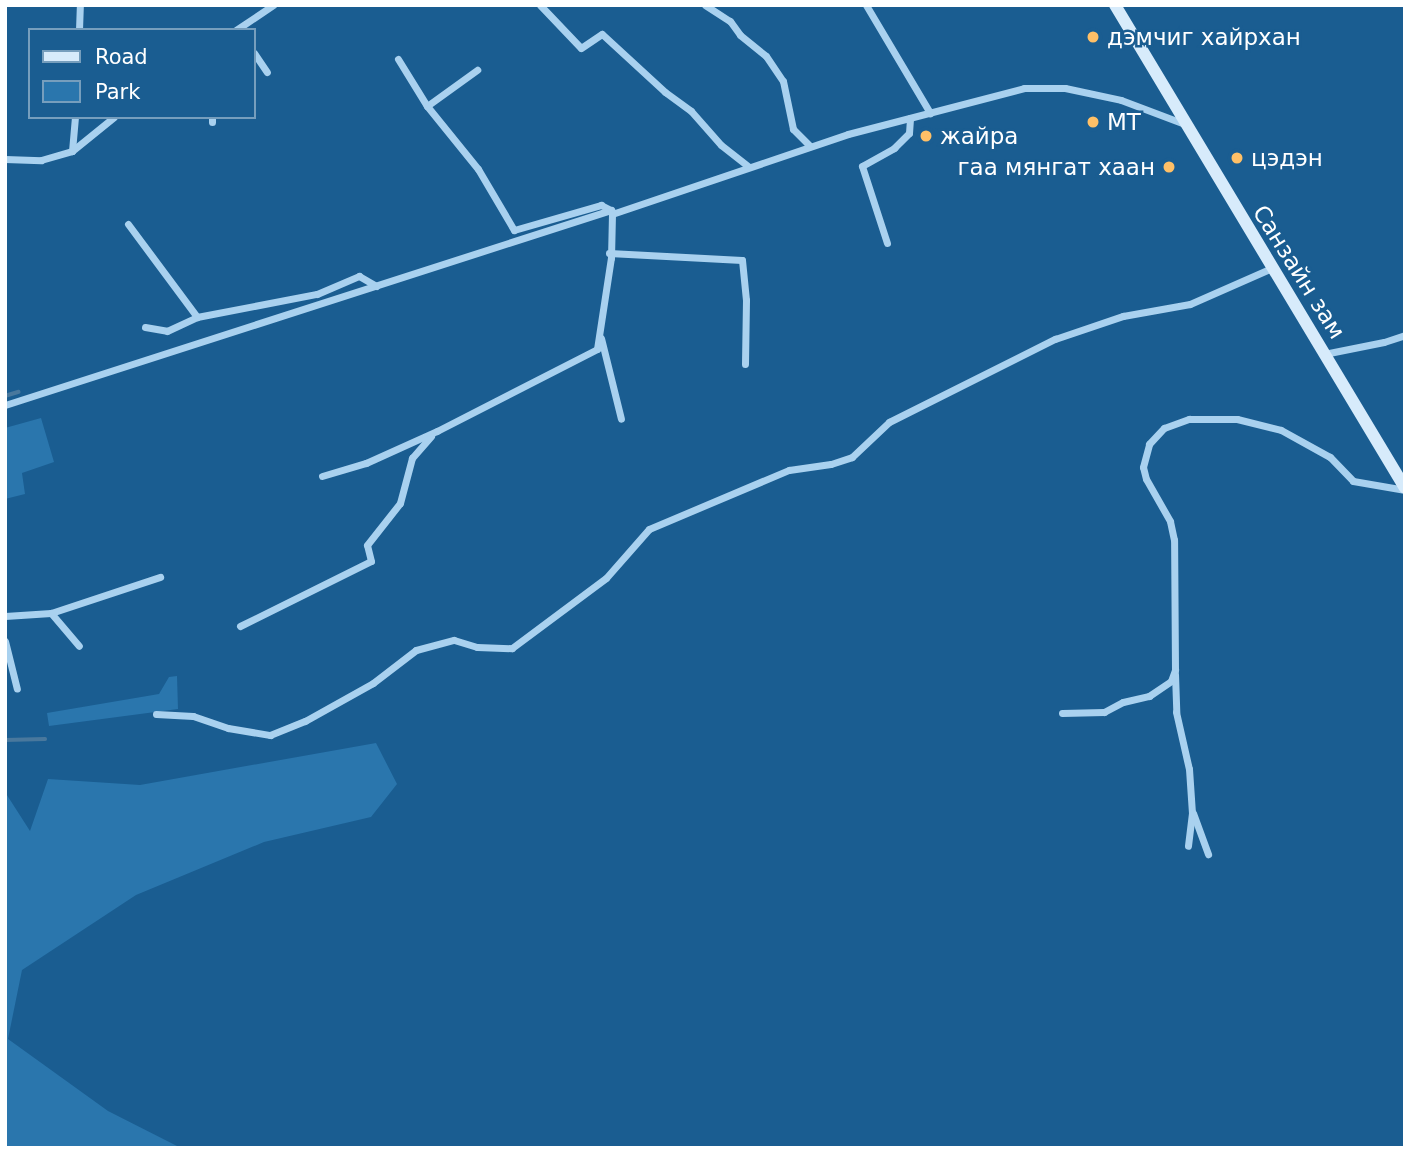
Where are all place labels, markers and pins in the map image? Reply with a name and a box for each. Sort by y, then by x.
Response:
place label: дэмчиг хайрхан [1107,23,1301,51]
marker: дэмчиг хайрхан [1085,29,1101,45]
place label: MT [1107,108,1141,136]
marker: MT [1085,114,1101,130]
place label: жайра [940,122,1018,150]
marker: жайра [918,128,934,144]
place label: цэдэн [1251,144,1323,172]
marker: цэдэн [1229,150,1245,166]
place label: гаа мянгат хаан [957,153,1155,181]
marker: гаа мянгат хаан [1161,159,1177,175]

